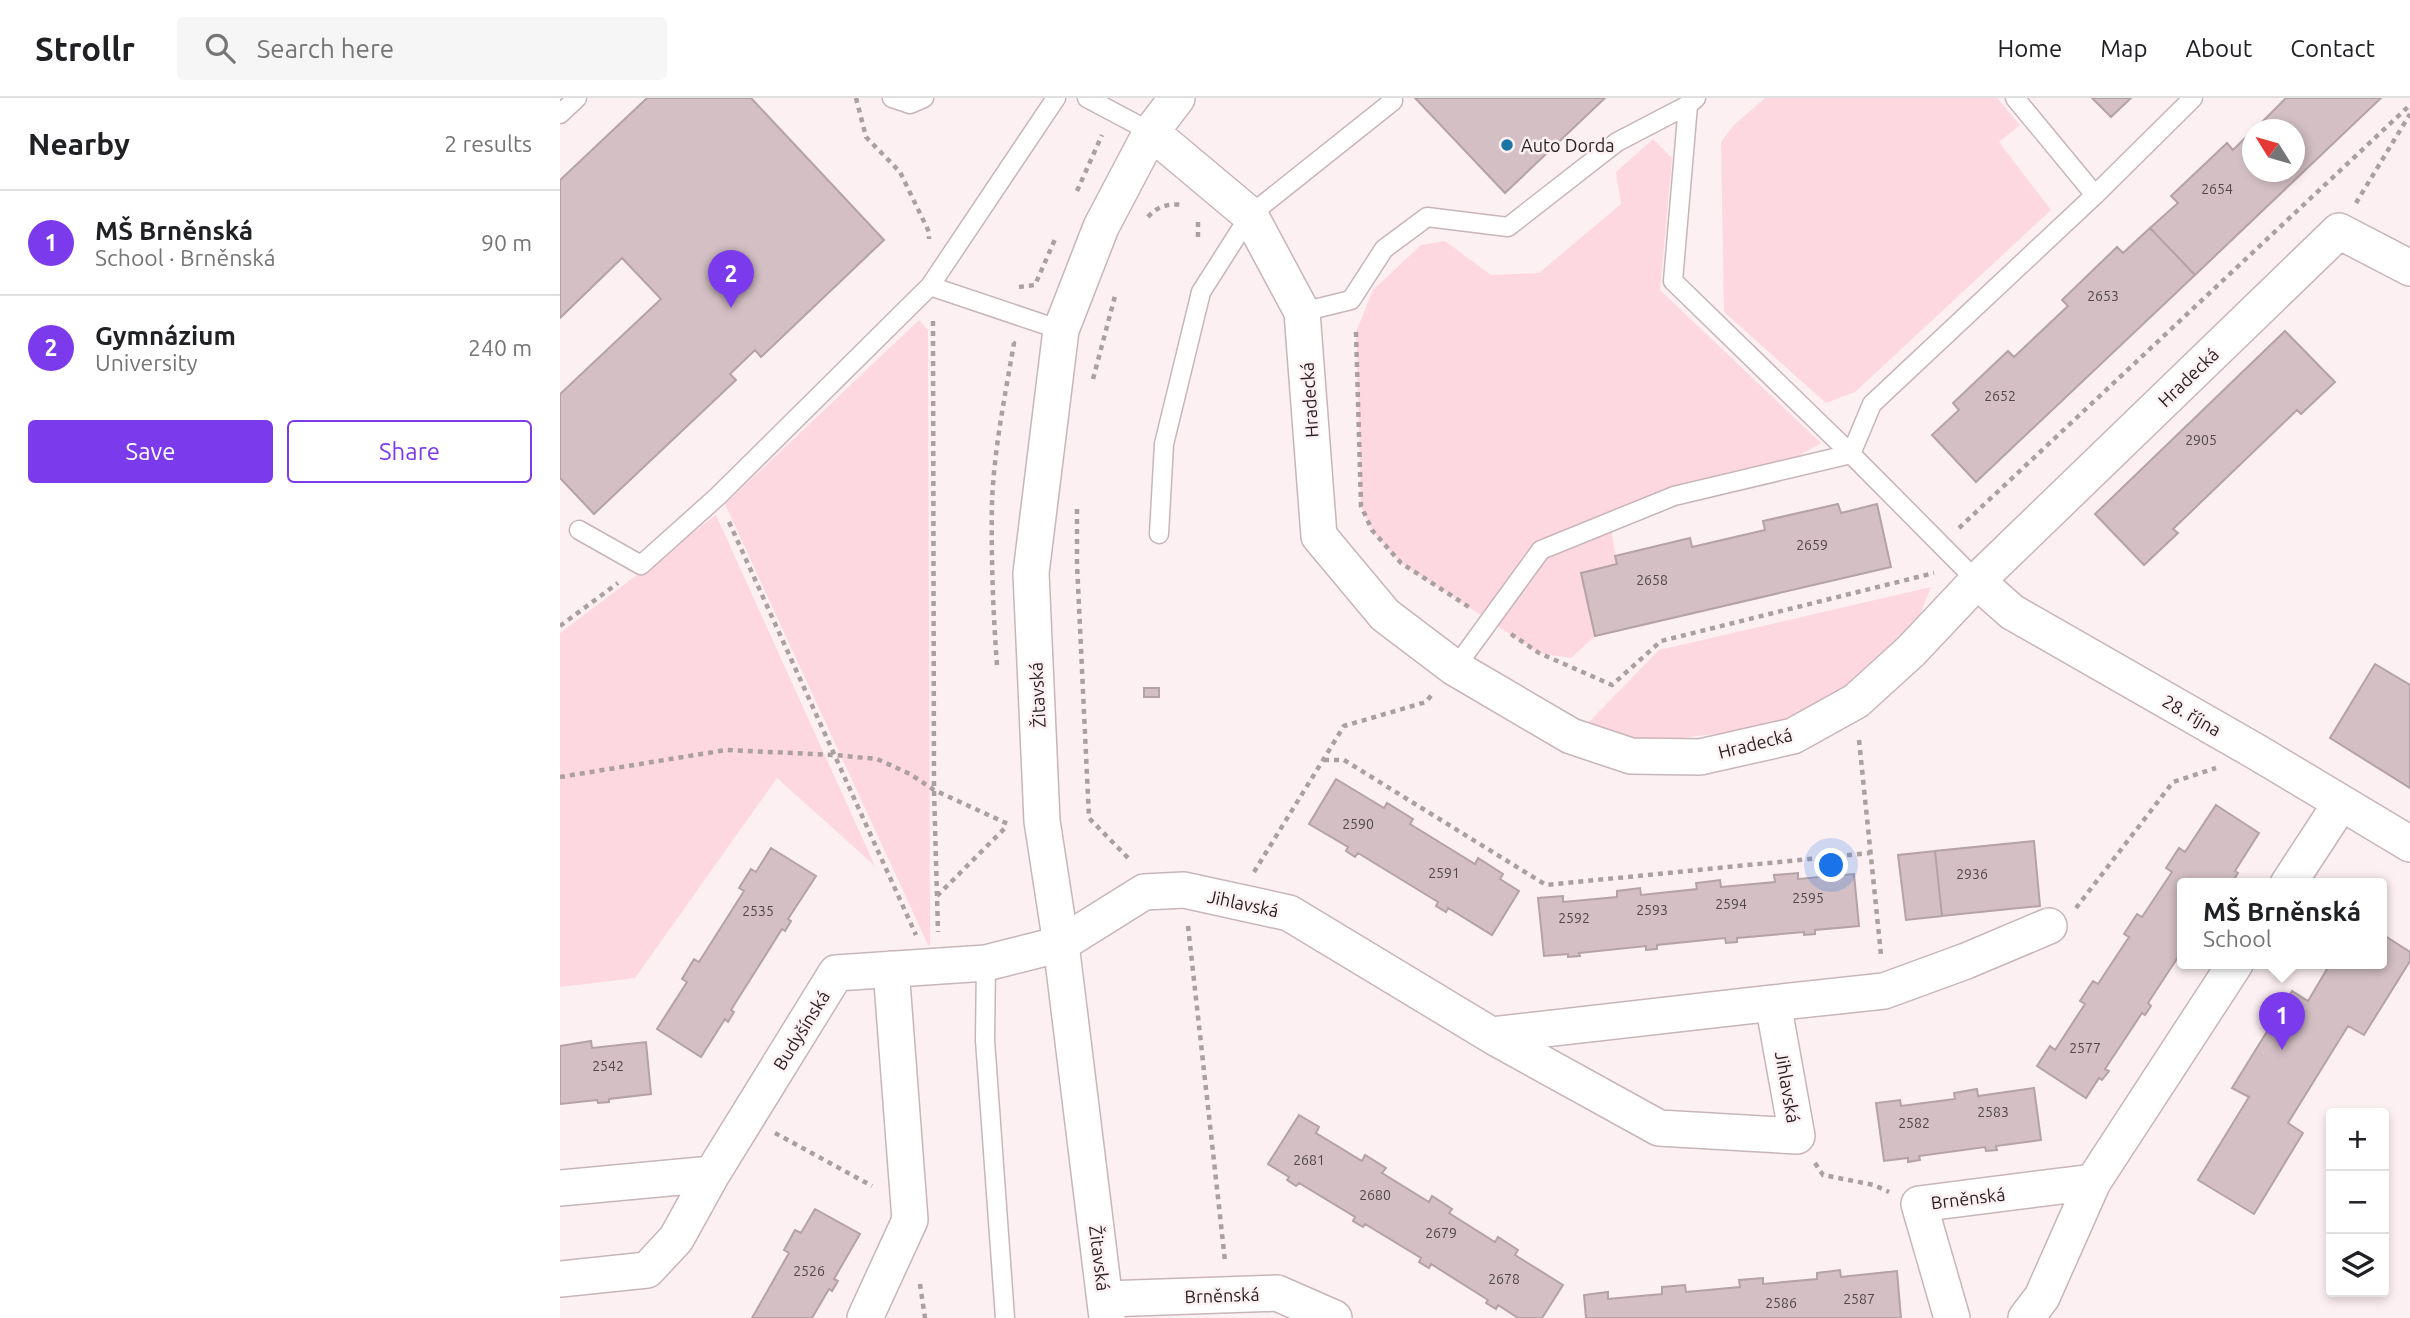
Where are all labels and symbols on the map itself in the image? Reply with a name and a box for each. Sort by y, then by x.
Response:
north arrow [2242,119,2305,182]
place label: Auto Dorda [1521,135,1615,155]
marker: Auto Dorda [1499,137,1515,153]
house number: 2654 [2201,181,2233,197]
pin: 2 [708,250,754,308]
house number: 2653 [2087,288,2119,304]
street label: Hradecká [2154,343,2222,411]
street label: Hradecká [1296,362,1322,438]
house number: 2652 [1984,388,2016,404]
house number: 2905 [2185,432,2217,448]
house number: 2659 [1796,537,1828,553]
house number: 2658 [1636,572,1668,588]
street label: Žitavská [1024,662,1049,728]
street label: 28. října [2159,690,2225,740]
street label: Hradecká [1716,724,1794,762]
house number: 2590 [1342,816,1374,832]
your location [1814,848,1848,882]
house number: 2591 [1428,865,1460,881]
house number: 2936 [1956,866,1988,882]
street label: Jihlavská [1206,886,1280,920]
house number: 2595 [1792,890,1824,906]
house number: 2594 [1715,896,1747,912]
house number: 2593 [1636,902,1668,918]
house number: 2535 [742,903,774,919]
house number: 2592 [1558,910,1590,926]
street label: Budyšínská [769,987,833,1073]
pin: 1 [2259,992,2305,1050]
house number: 2577 [2069,1040,2101,1056]
street label: Jihlavská [1772,1050,1804,1124]
house number: 2542 [592,1058,624,1074]
house number: 2583 [1977,1104,2009,1120]
house number: 2582 [1898,1115,1930,1131]
house number: 2681 [1293,1152,1325,1168]
street label: Brněnská [1930,1184,2006,1212]
house number: 2680 [1359,1187,1391,1203]
street label: Žitavská [1086,1224,1115,1292]
house number: 2679 [1425,1225,1457,1241]
house number: 2526 [793,1263,825,1279]
house number: 2678 [1488,1271,1520,1287]
street label: Brněnská [1184,1284,1260,1306]
house number: 2587 [1843,1291,1875,1307]
house number: 2586 [1765,1295,1797,1311]

